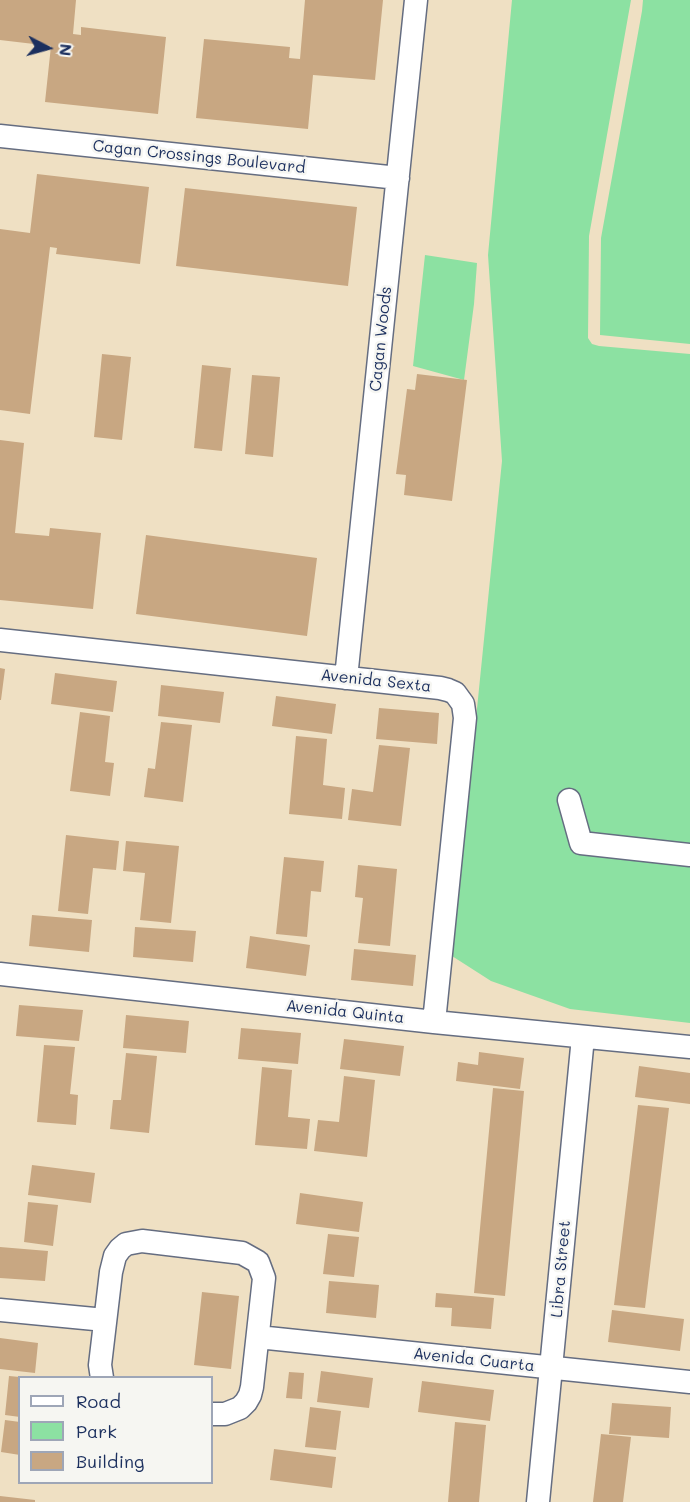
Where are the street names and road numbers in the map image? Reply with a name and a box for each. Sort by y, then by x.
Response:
street label: Cagan Crossings Boulevard [92,136,306,178]
street label: Cagan Woods [366,286,396,392]
street label: Avenida Sexta [320,666,432,696]
street label: Avenida Quinta [285,996,405,1028]
street label: Libra Street [547,1220,575,1318]
street label: Avenida Cuarta [412,1344,536,1376]

